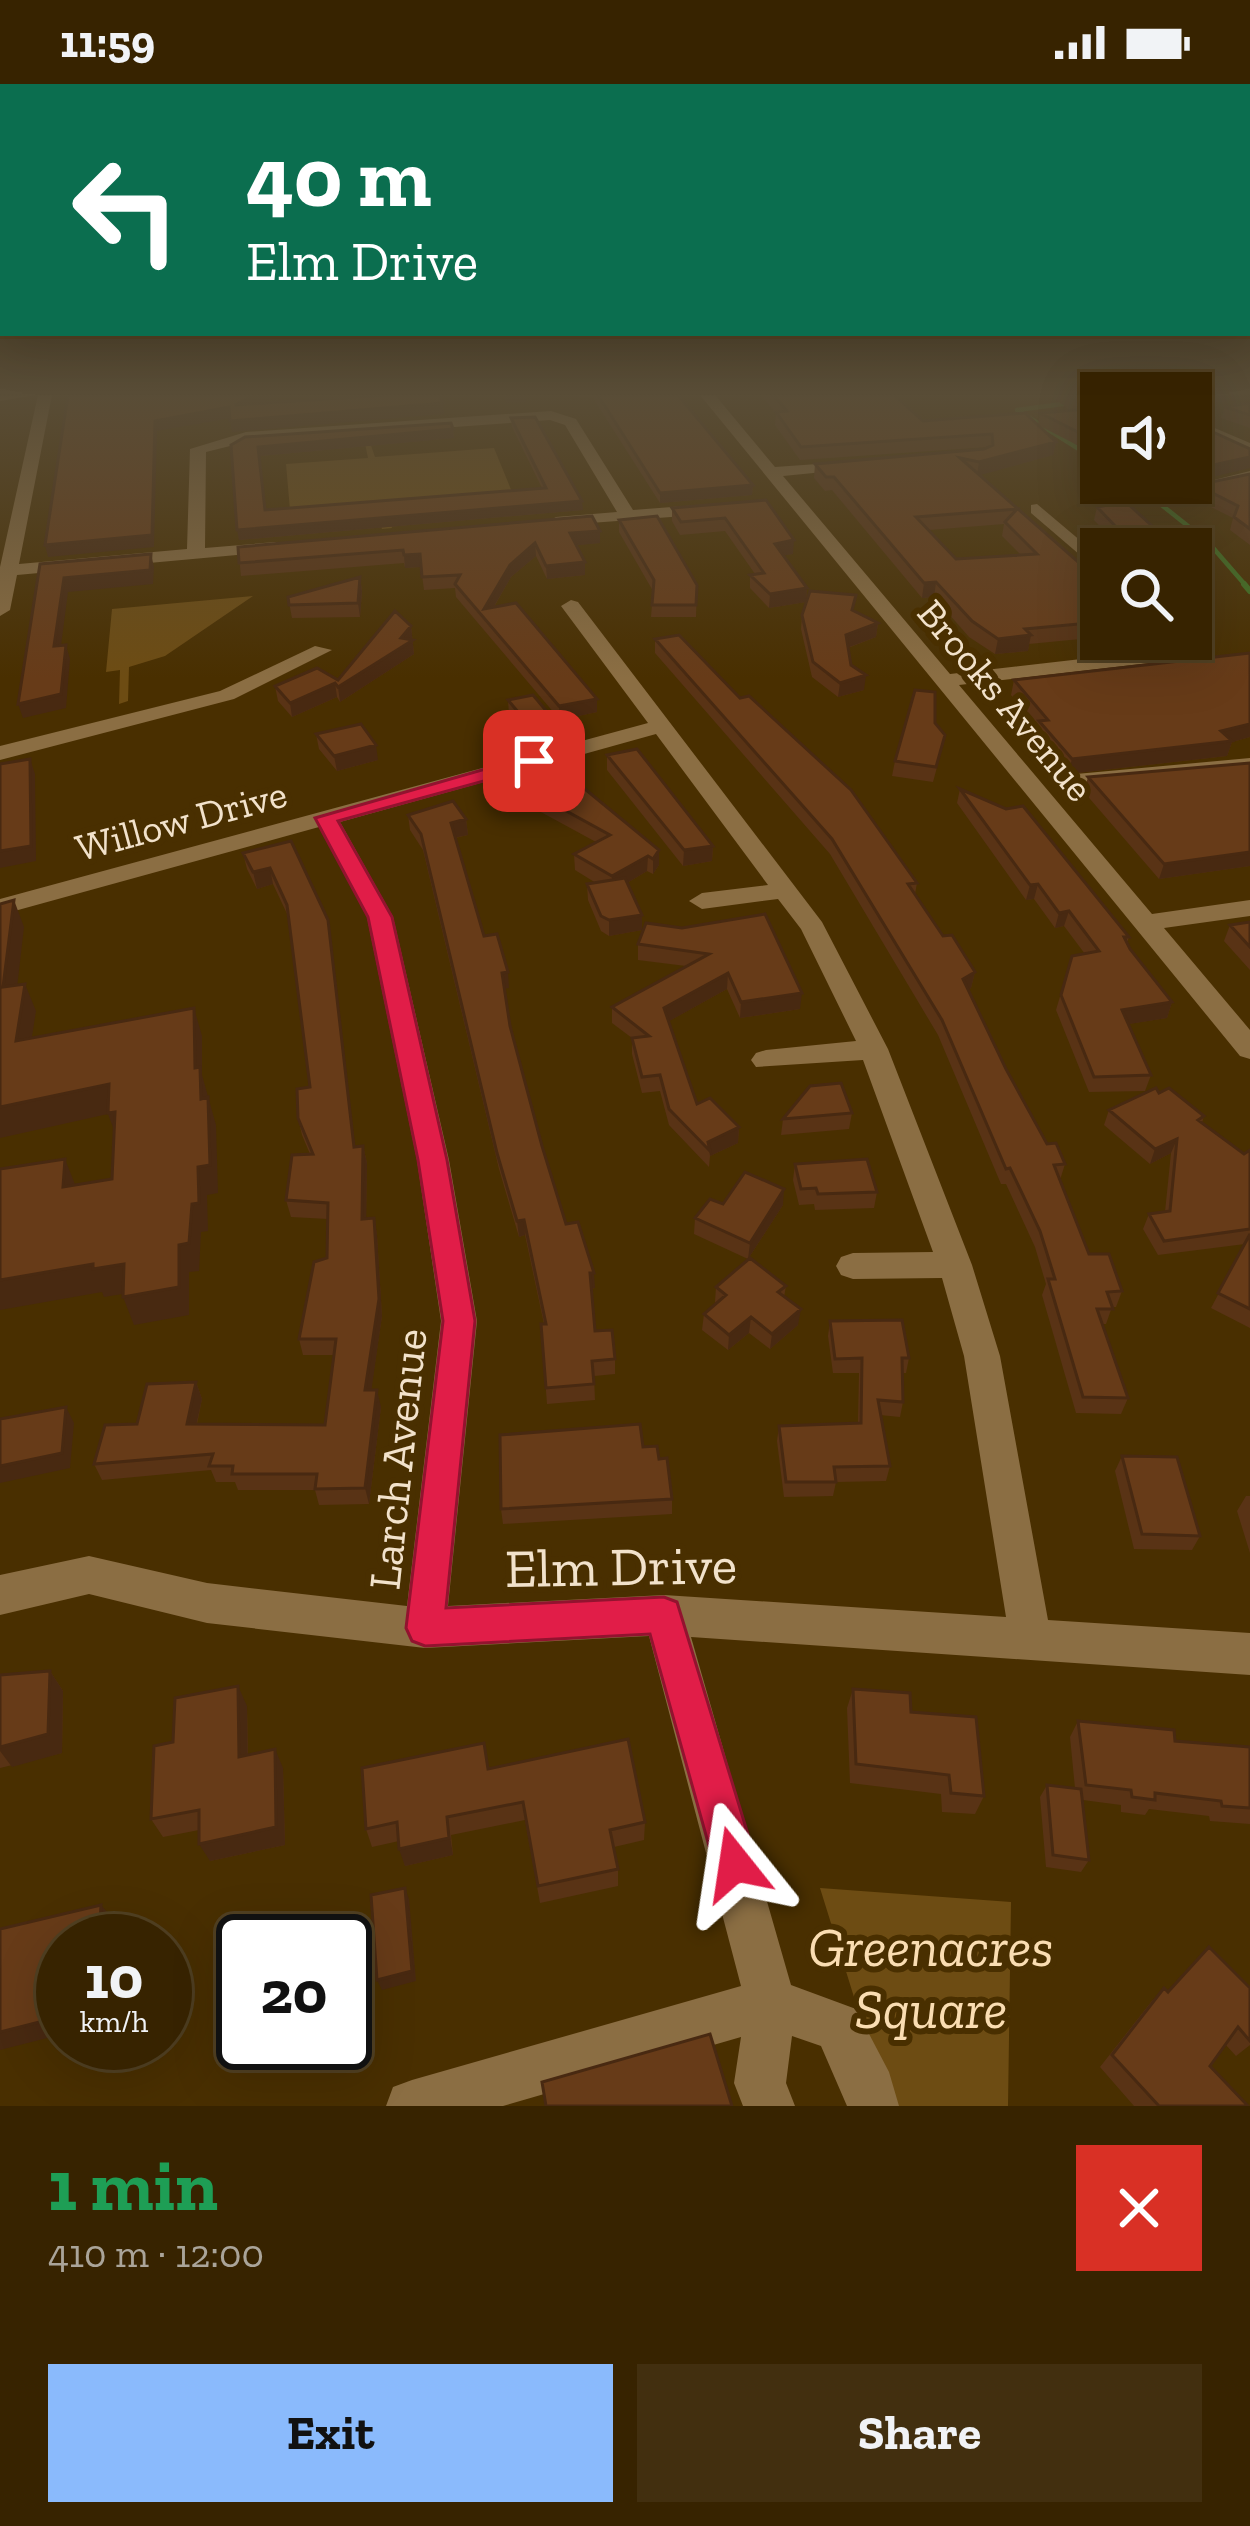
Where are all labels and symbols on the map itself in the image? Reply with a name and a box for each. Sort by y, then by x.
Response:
street label: Brooks Avenue [908,590,1104,811]
pin [483,710,585,812]
street label: Willow Drive [70,770,292,871]
street label: Larch Avenue [357,1326,439,1592]
street label: Elm Drive [504,1532,738,1601]
position arrow [672,1801,798,1927]
speed limit sign: 20 [216,1914,372,2070]
park label: Greenacres Square [808,1915,1054,2042]

